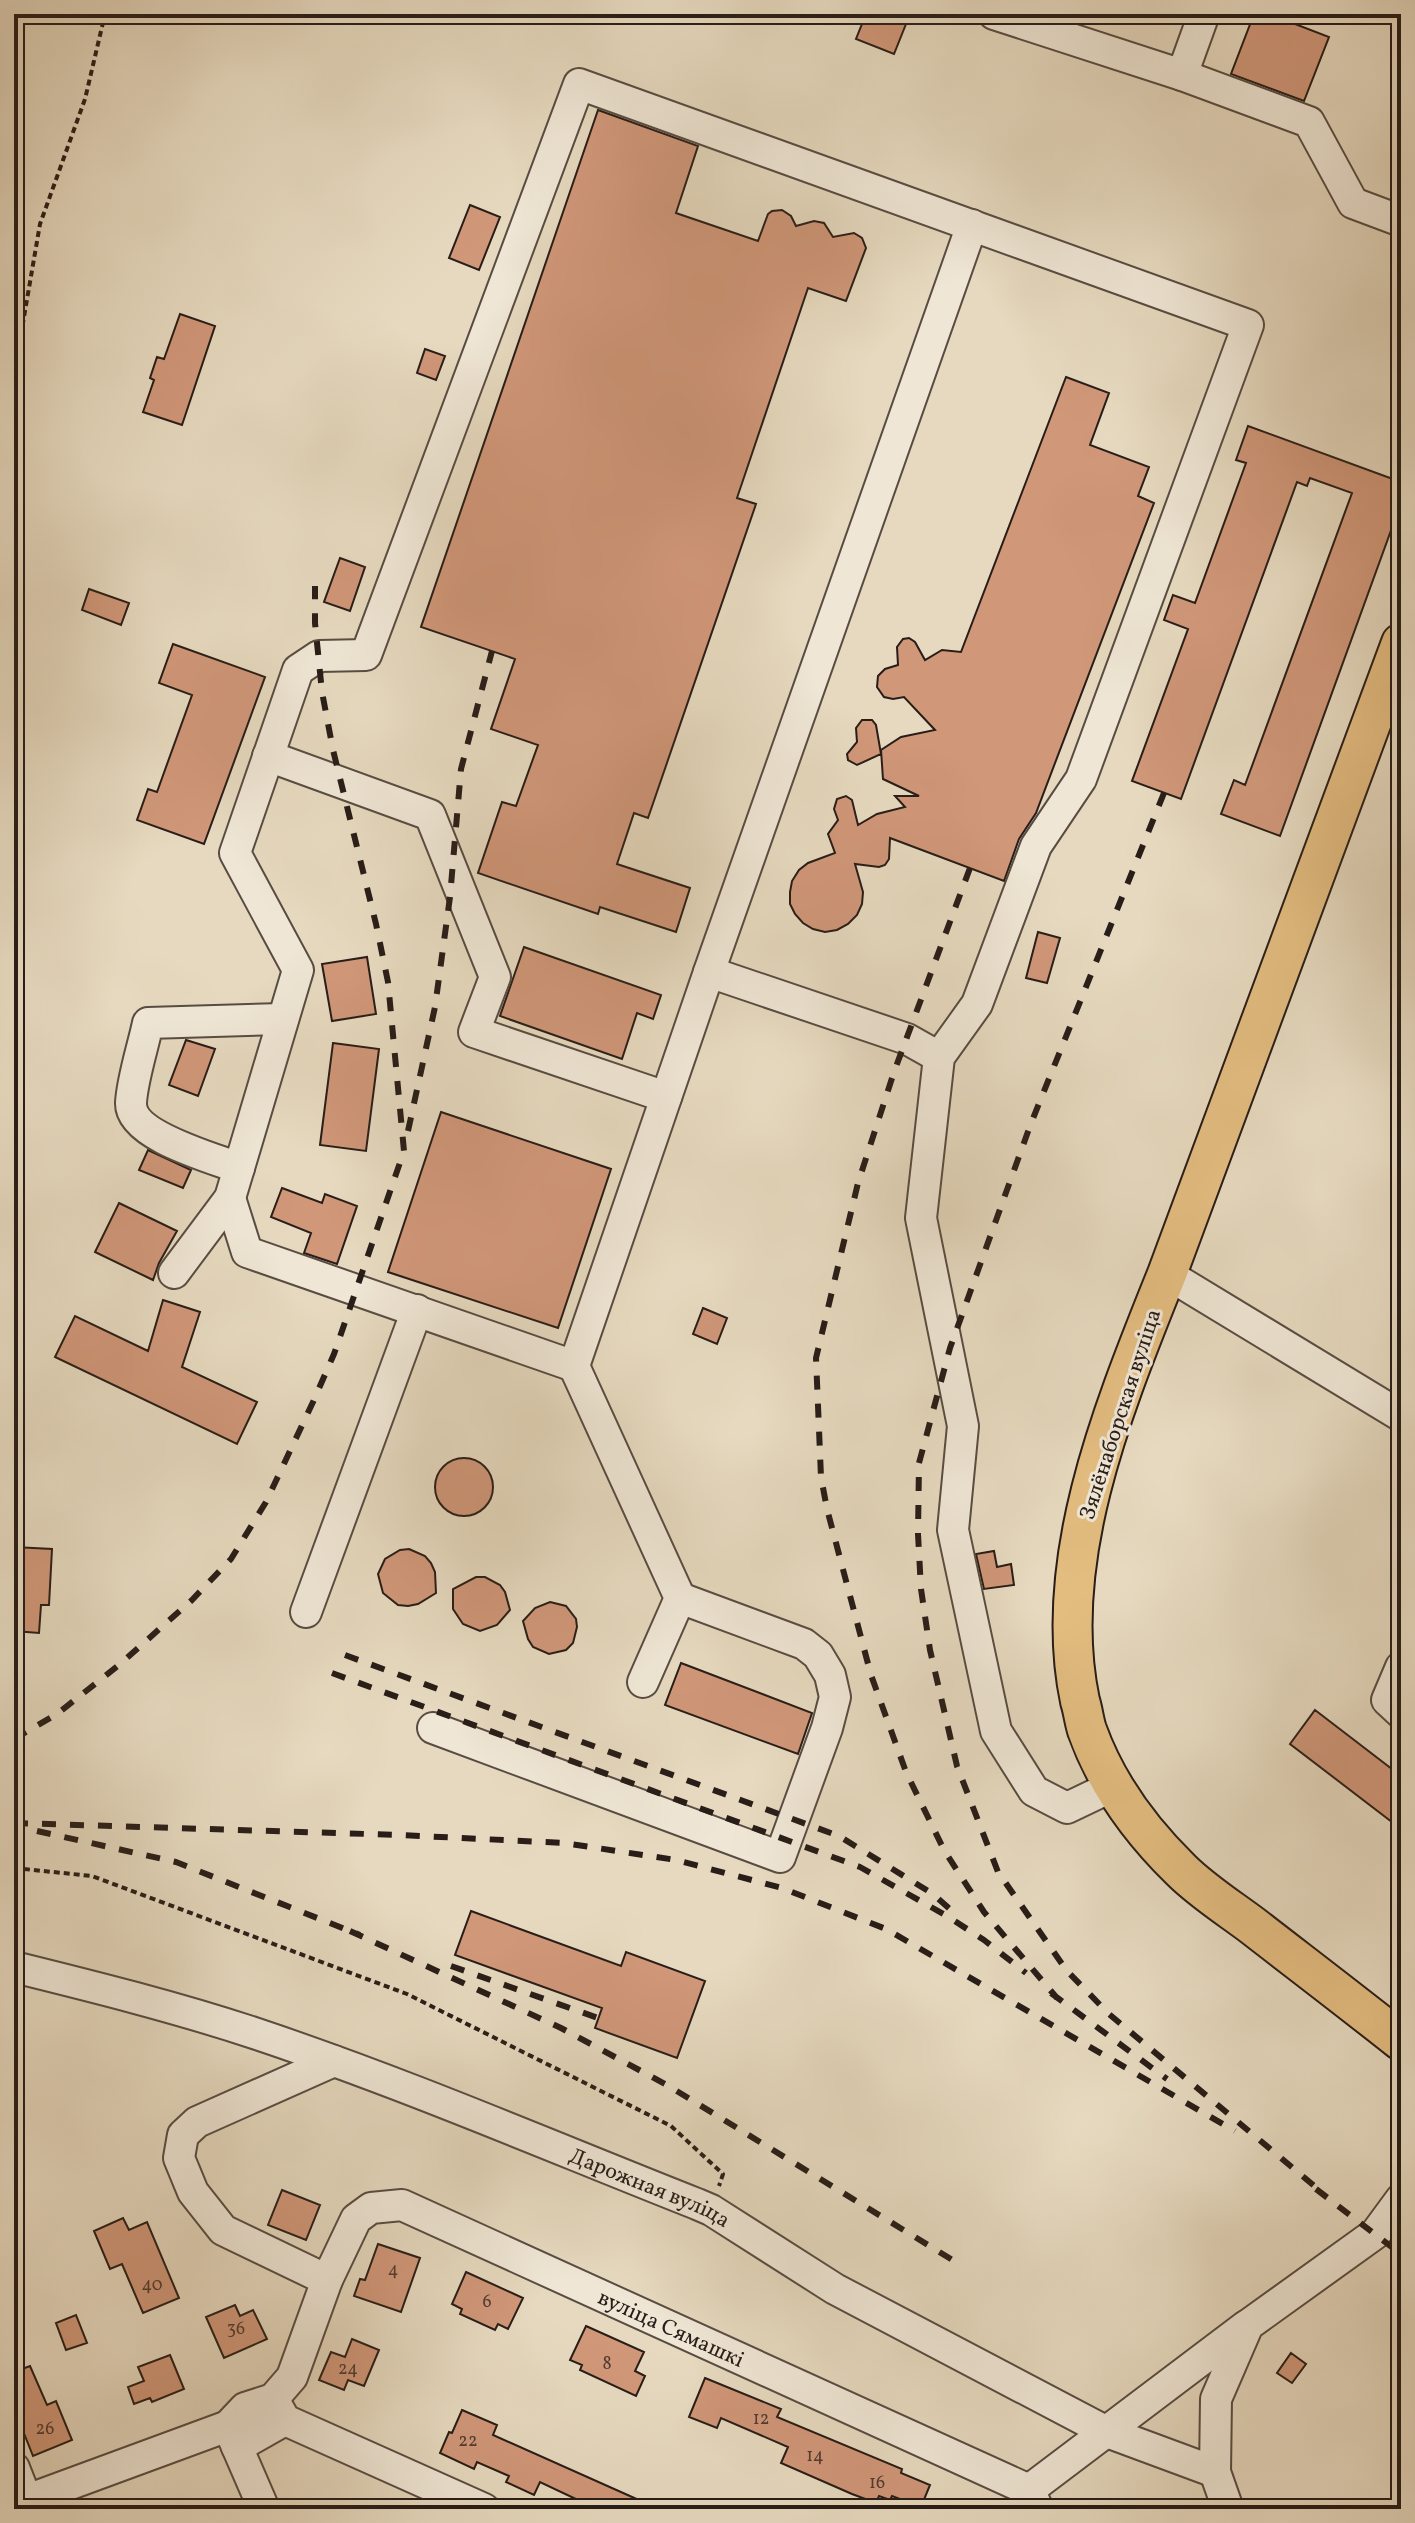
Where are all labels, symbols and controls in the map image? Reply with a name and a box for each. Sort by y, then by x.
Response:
street label: Зялёнаборская вуліца [1073,1305,1170,1524]
street label: Дарожная вуліца [564,2141,736,2237]
house number: 4 [388,2258,398,2283]
house number: 40 [141,2273,163,2298]
street label: вуліца Сямашкі [592,2283,749,2377]
house number: 6 [482,2290,492,2315]
house number: 36 [227,2317,245,2342]
house number: 8 [602,2352,612,2377]
house number: 24 [338,2357,358,2382]
house number: 12 [753,2407,769,2432]
house number: 26 [36,2417,54,2442]
house number: 22 [458,2429,478,2454]
house number: 14 [806,2444,824,2469]
house number: 16 [869,2471,885,2496]

